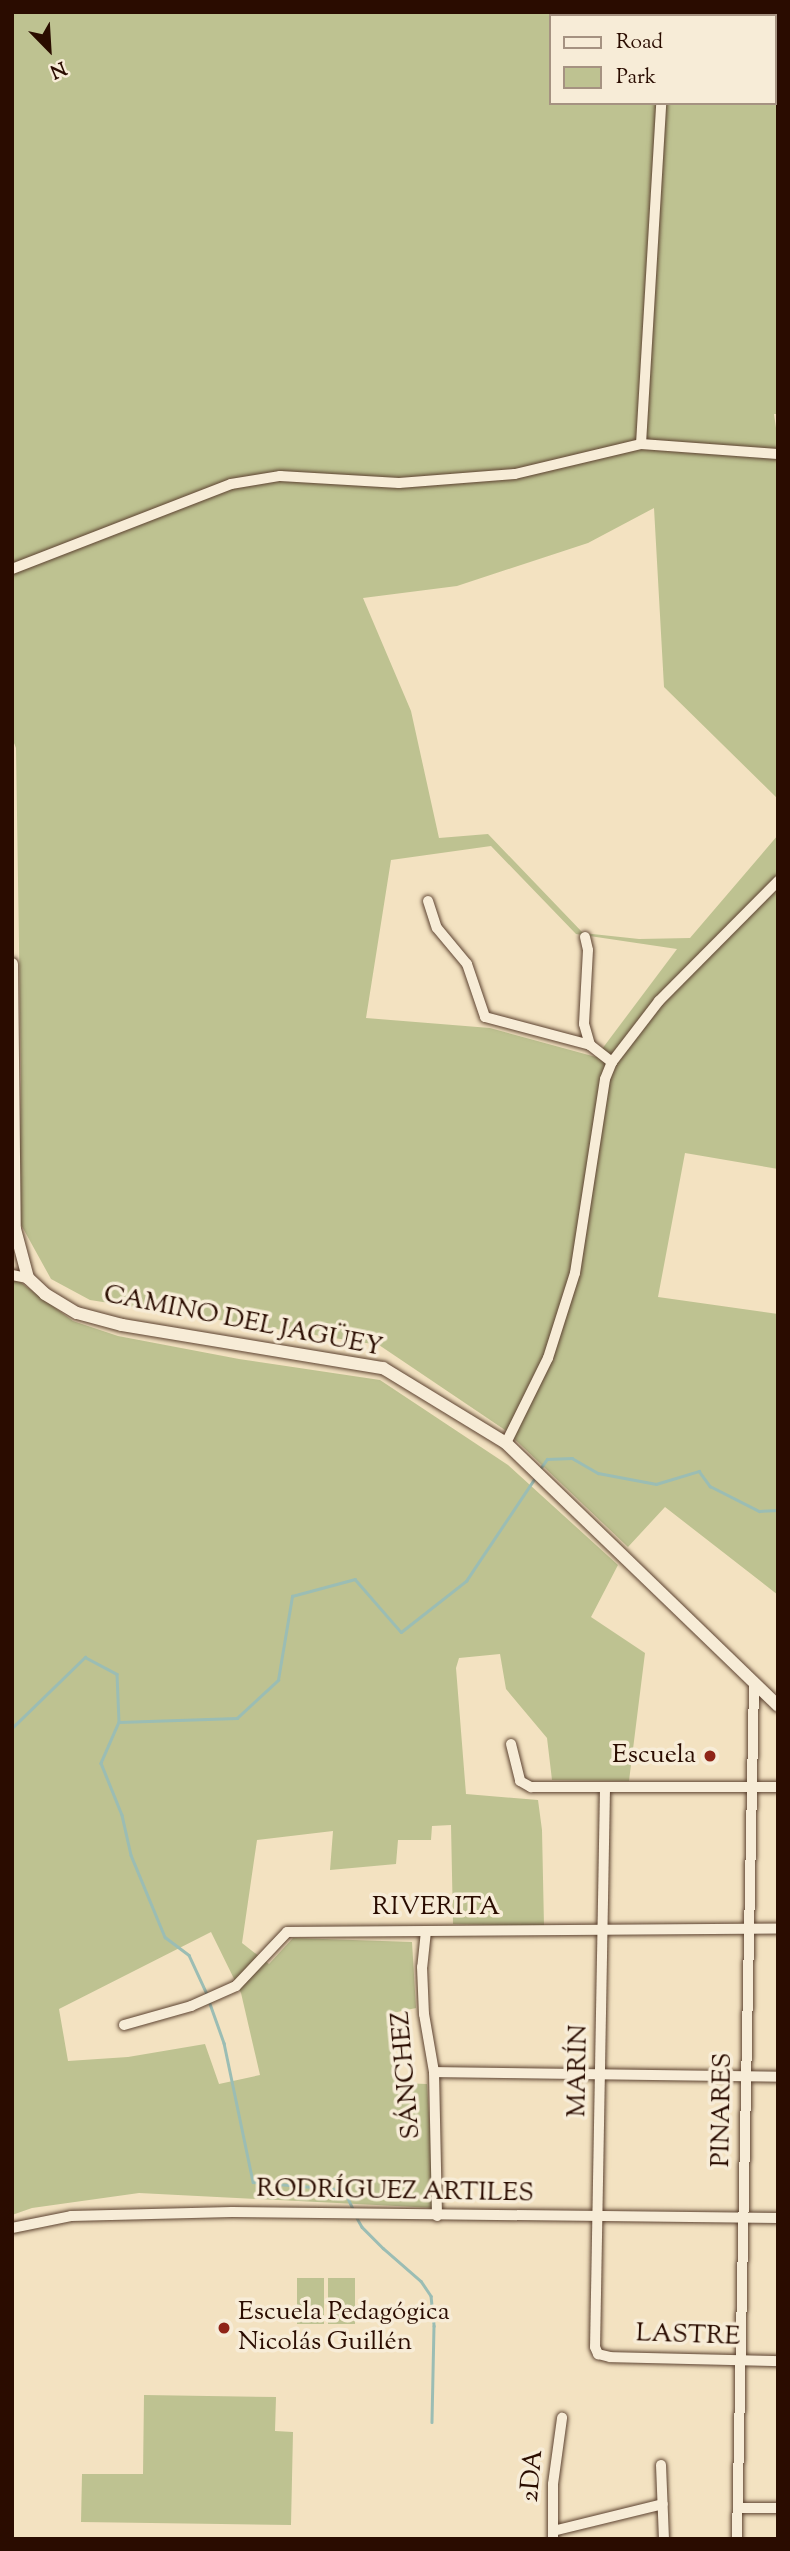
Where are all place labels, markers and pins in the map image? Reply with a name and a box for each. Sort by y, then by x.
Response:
place label: Escuela [612,1740,696,1772]
marker: Escuela [702,1748,718,1764]
place label: Escuela Pedagógica Nicolás Guillén [238,2297,450,2358]
marker: Escuela Pedagógica Nicolás Guillén [216,2320,232,2336]

